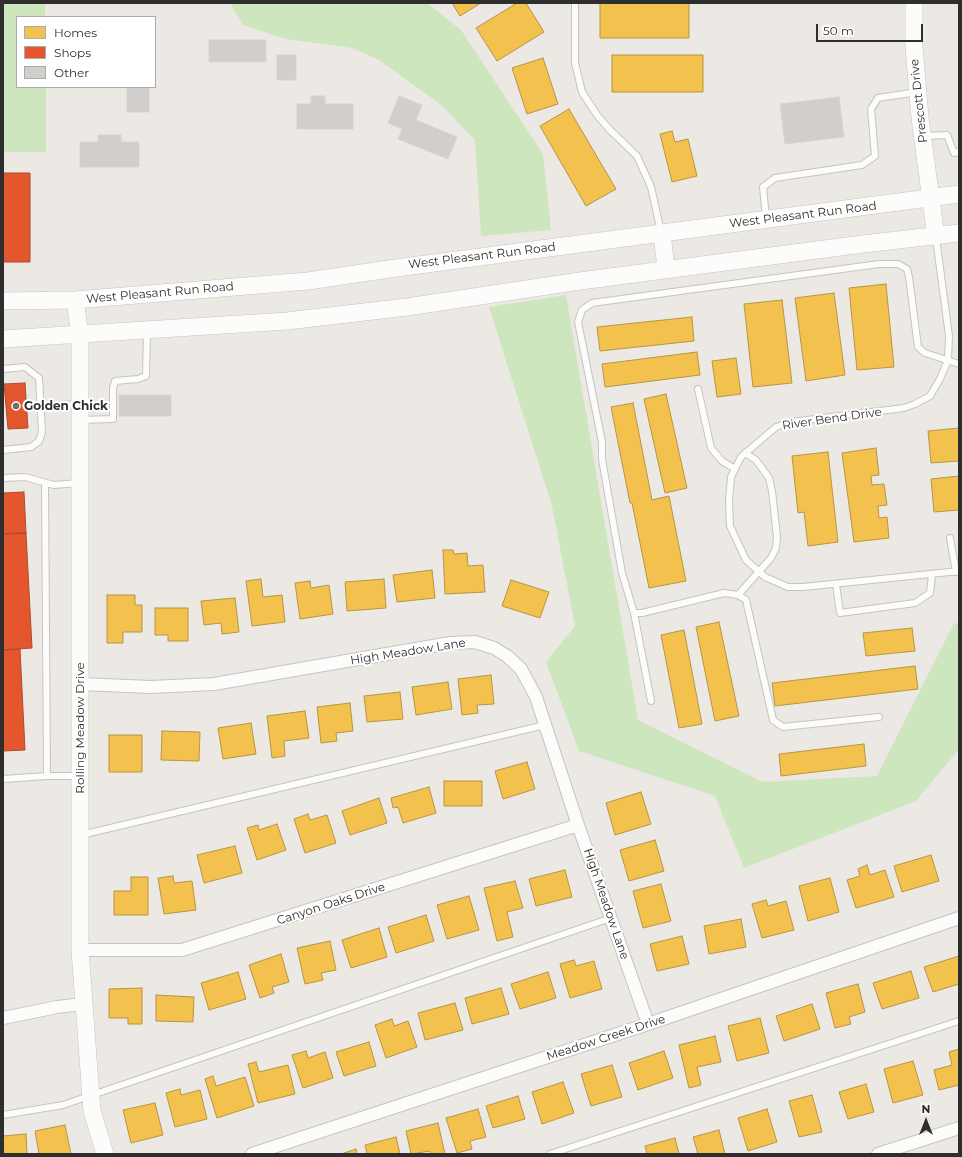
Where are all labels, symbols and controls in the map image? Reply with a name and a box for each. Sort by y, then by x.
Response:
legend [16,16,156,88]
scale bar [818,16,925,42]
text: 50 m [823,23,854,38]
text: Homes [54,25,97,40]
text: Shops [54,45,91,60]
street label: Prescott Drive [907,58,931,144]
text: Other [54,65,89,80]
street label: West Pleasant Run Road [729,199,877,231]
street label: West Pleasant Run Road [408,240,556,272]
street label: West Pleasant Run Road [86,279,234,307]
place label: Golden Chick [24,399,108,413]
marker: Golden Chick [11,401,21,411]
street label: River Bend Drive [781,405,883,433]
street label: High Meadow Lane [349,636,467,668]
street label: Rolling Meadow Drive [73,662,87,794]
street label: High Meadow Lane [580,846,632,962]
street label: Canyon Oaks Drive [275,880,387,928]
street label: Meadow Creek Drive [545,1012,667,1064]
north arrow [906,1101,946,1141]
text: N [922,1102,930,1116]

